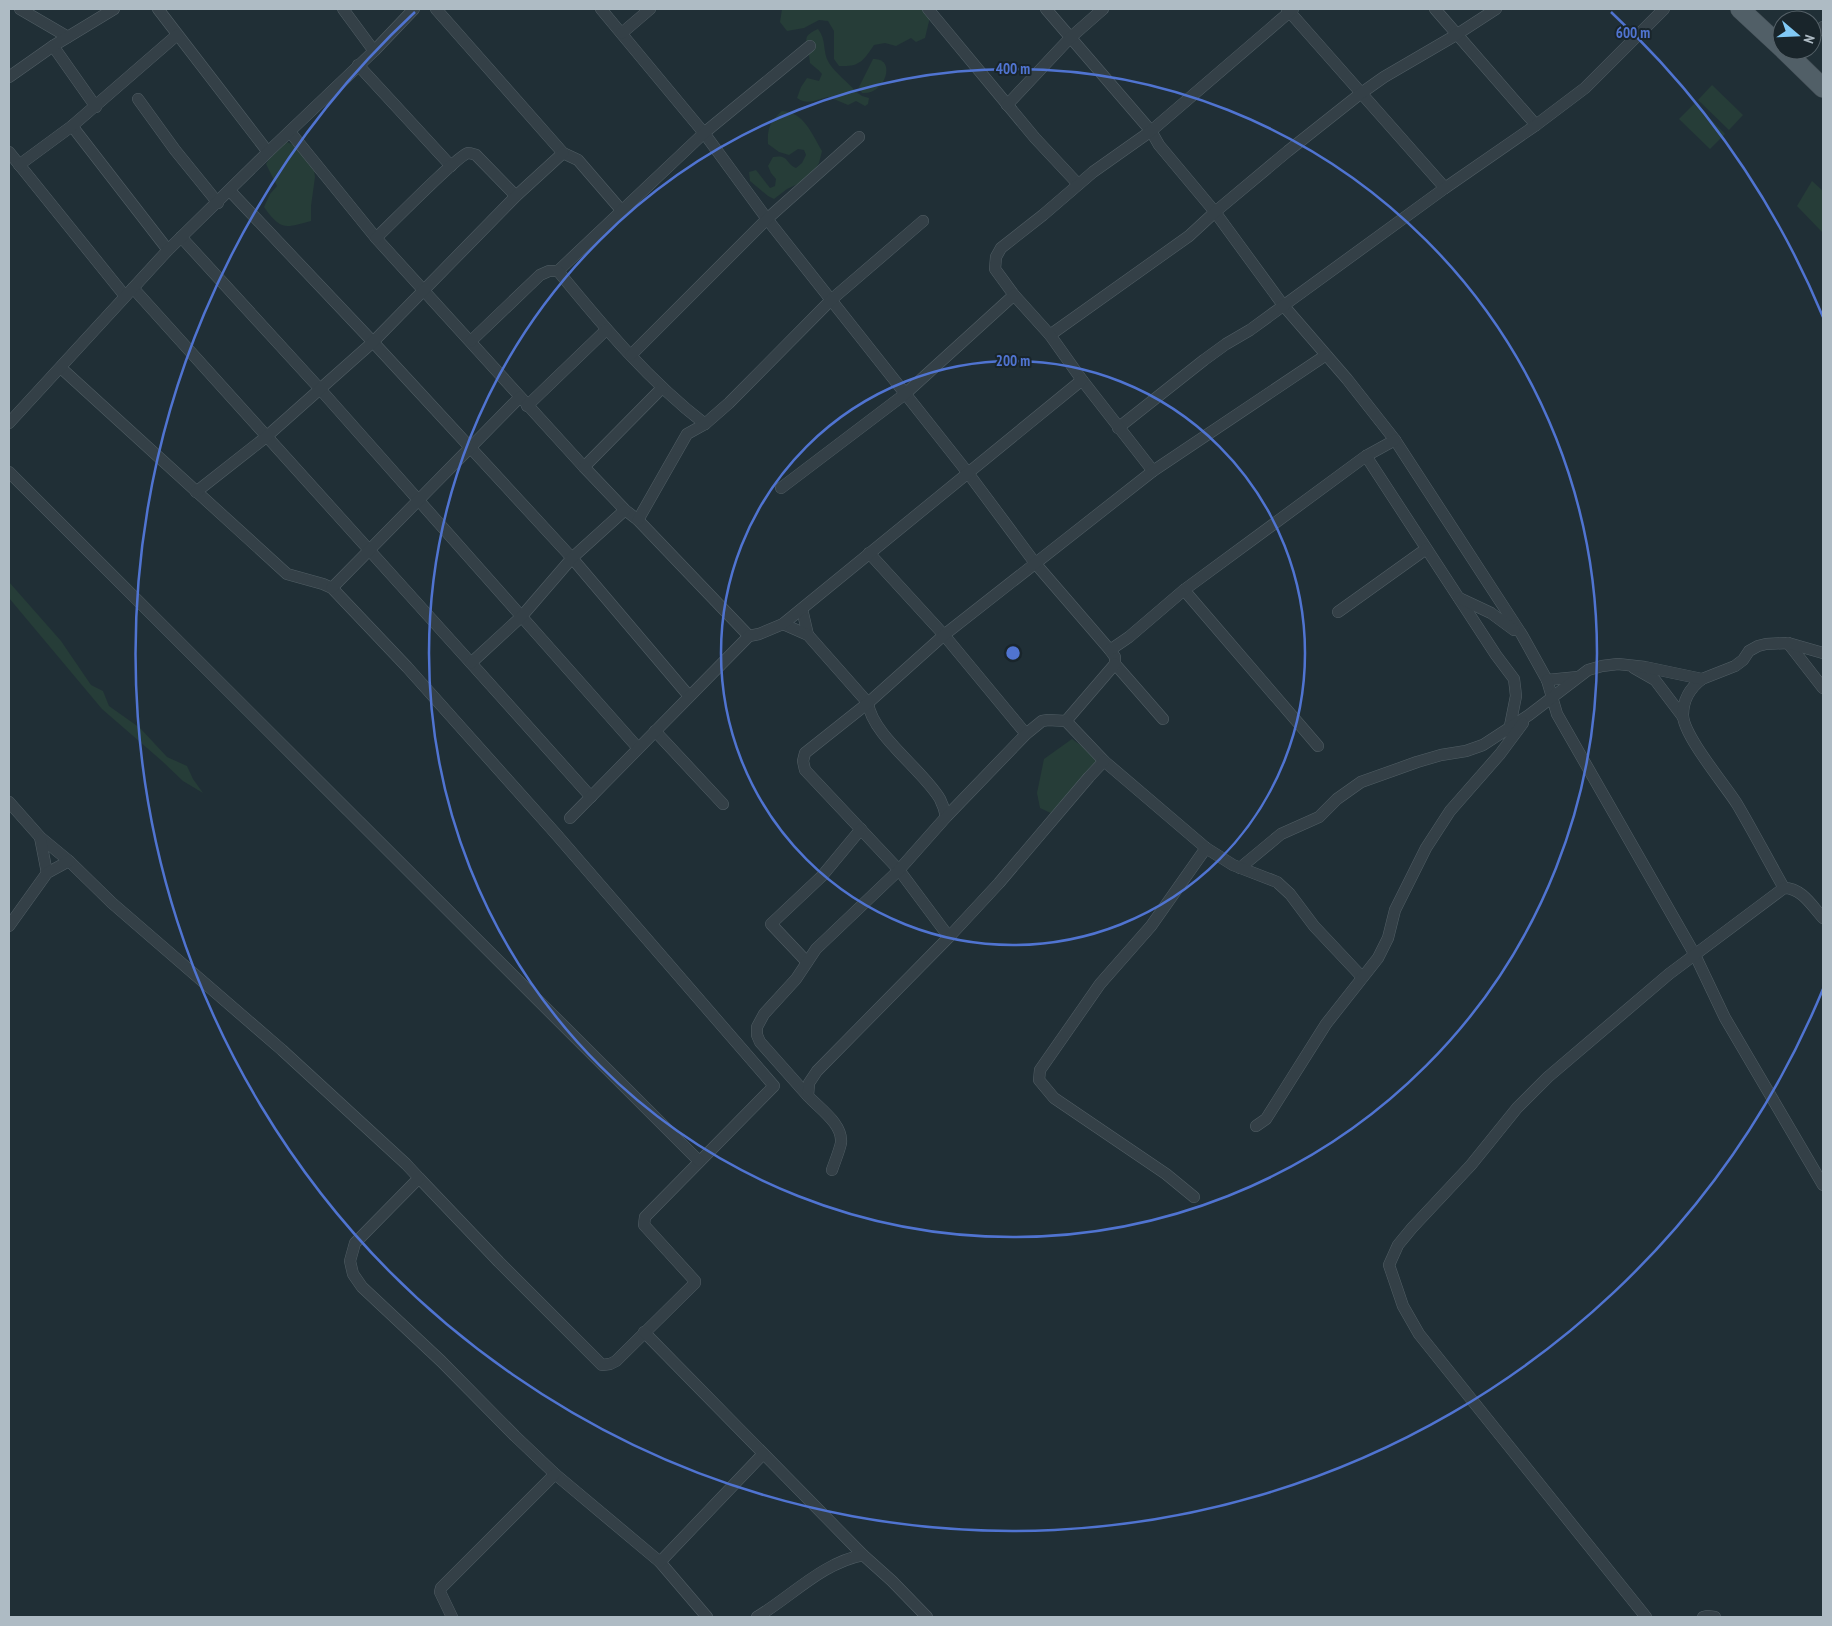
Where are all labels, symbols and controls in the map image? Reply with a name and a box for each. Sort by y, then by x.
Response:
north arrow [1772,10,1822,60]
text: 600 m [1616,23,1650,42]
text: N [1800,33,1819,46]
text: 400 m [996,59,1030,78]
text: 200 m [996,351,1030,370]
centre of rings [1004,644,1022,662]

